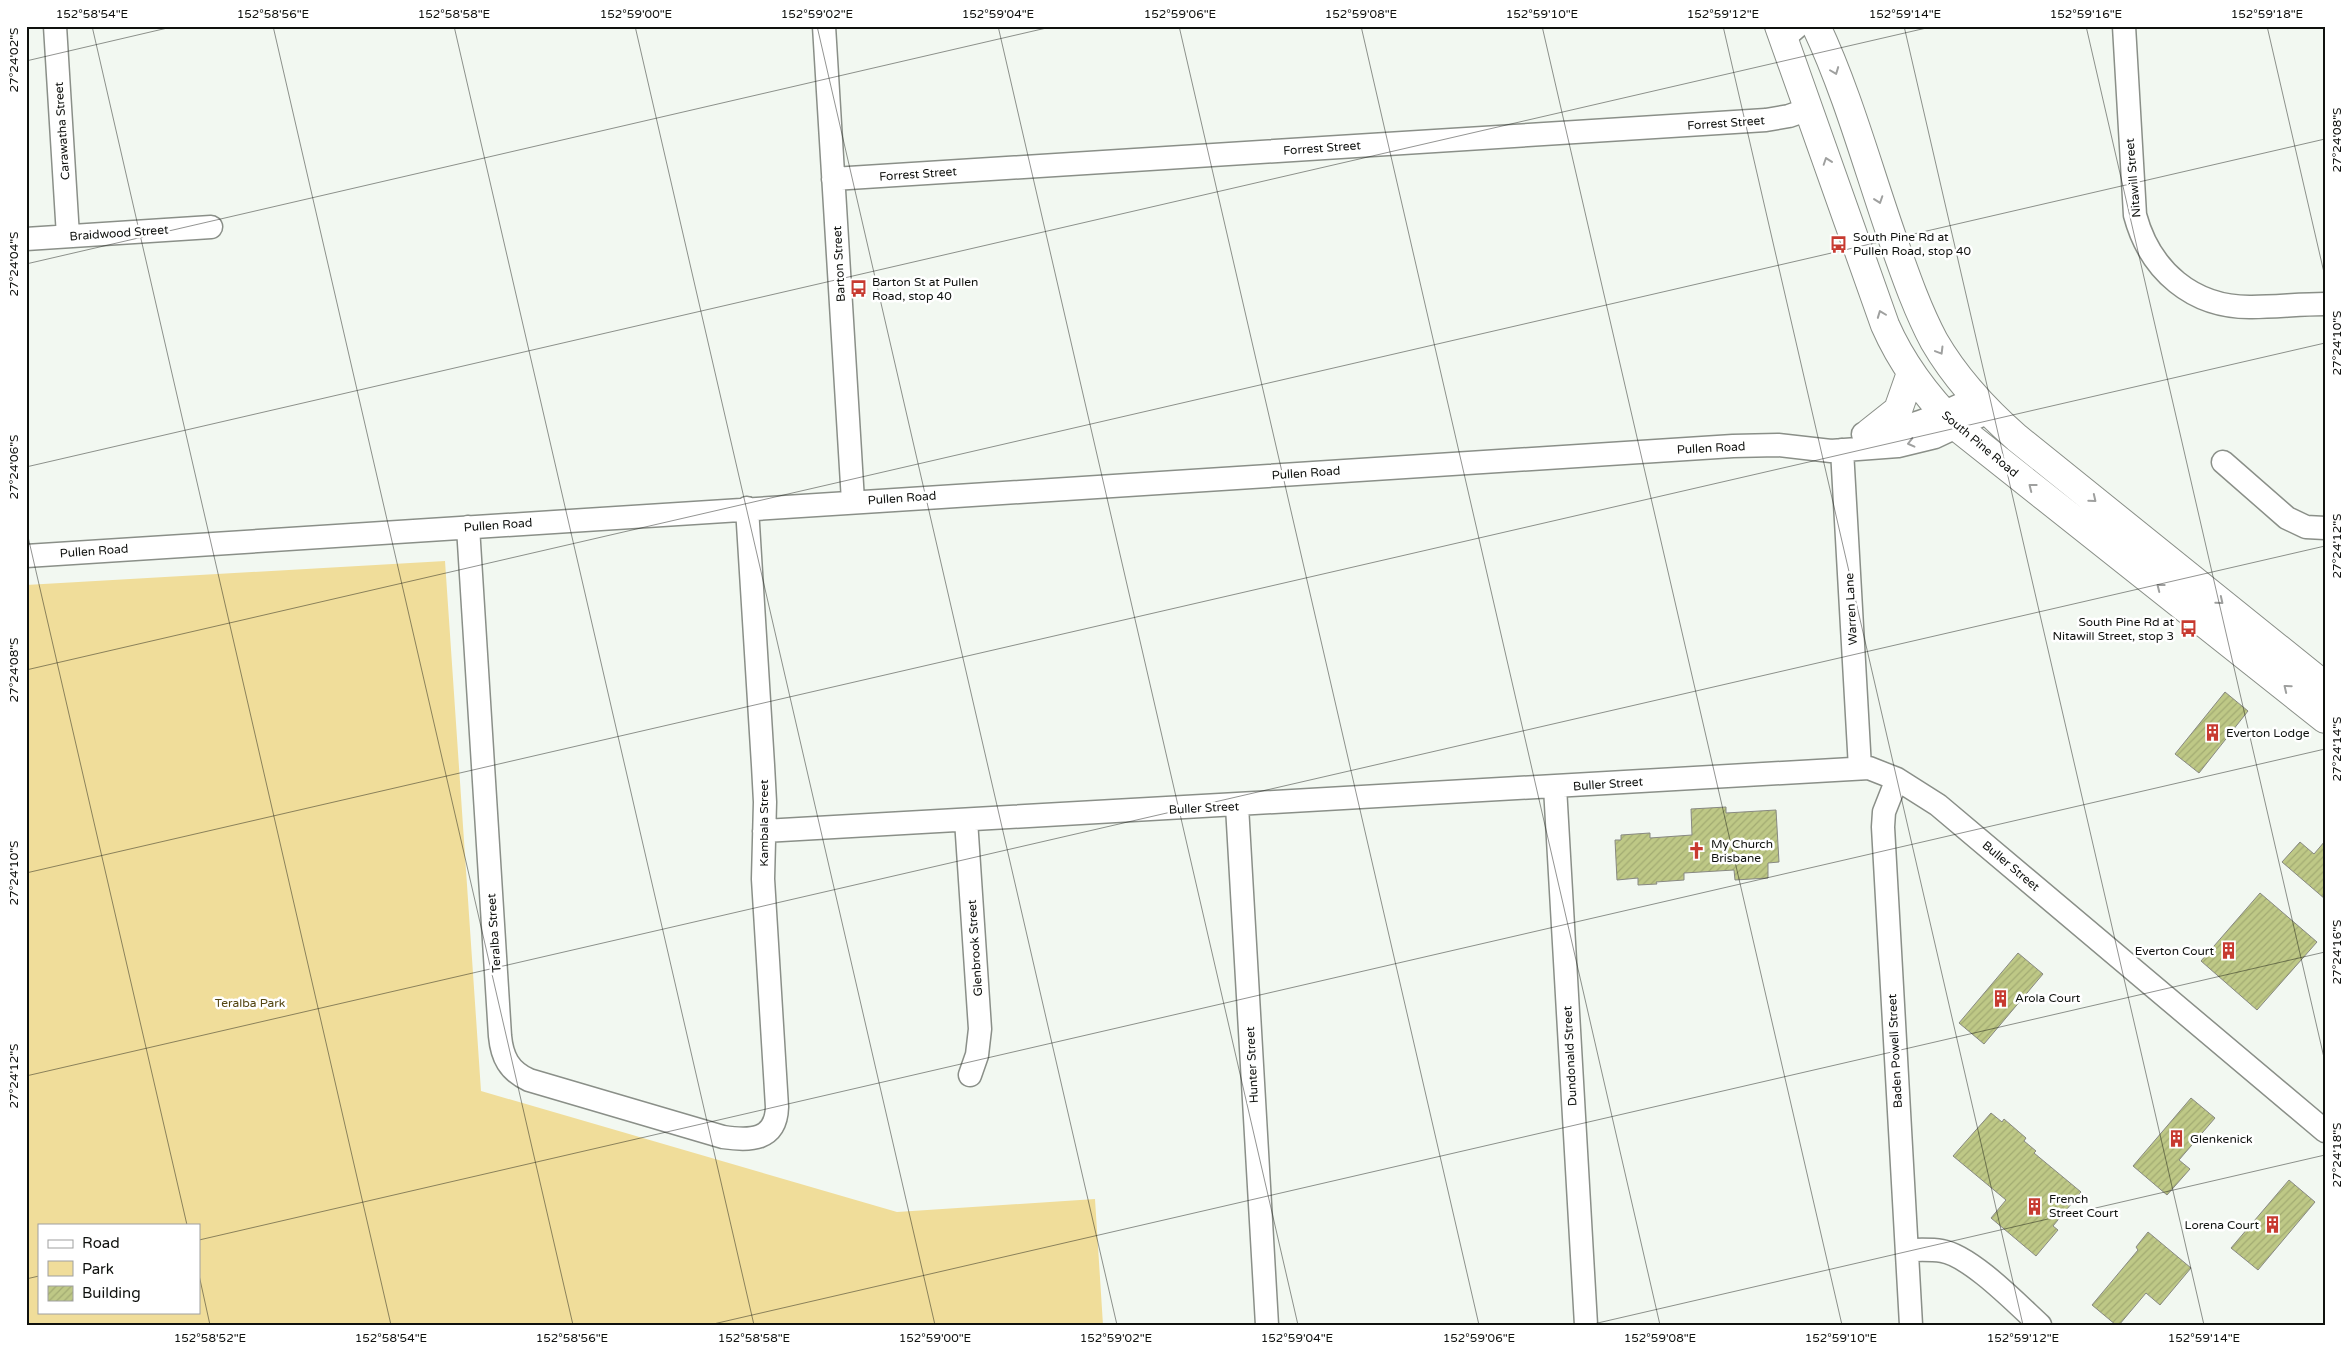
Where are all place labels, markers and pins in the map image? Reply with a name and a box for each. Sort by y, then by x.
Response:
place label: South Pine Rd at Pullen Road, stop 40 [1853,230,1972,258]
bus stop icon: South Pine Rd at Pullen Road, stop 40 [1829,234,1849,254]
place label: Barton St at Pullen Road, stop 40 [872,275,978,303]
bus stop icon: Barton St at Pullen Road, stop 40 [848,279,868,299]
place label: South Pine Rd at Nitawill Street, stop 3 [2052,615,2174,643]
bus stop icon: South Pine Rd at Nitawill Street, stop 3 [2178,619,2198,639]
building icon: Everton Lodge [2202,723,2222,743]
place label: Everton Lodge [2226,726,2310,740]
place label: My Church Brisbane [1711,837,1773,865]
church icon: My Church Brisbane [1687,841,1707,861]
building icon: Everton Court [2218,941,2238,961]
place label: Everton Court [2135,944,2214,958]
building icon: Arola Court [1991,988,2011,1008]
place label: Arola Court [2015,991,2081,1005]
building icon: Glenkenick [2166,1129,2186,1149]
place label: Glenkenick [2190,1132,2253,1146]
place label: French Street Court [2049,1192,2119,1220]
building icon: French Street Court [2025,1196,2045,1216]
building icon: Lorena Court [2263,1215,2283,1235]
place label: Lorena Court [2184,1218,2259,1232]

